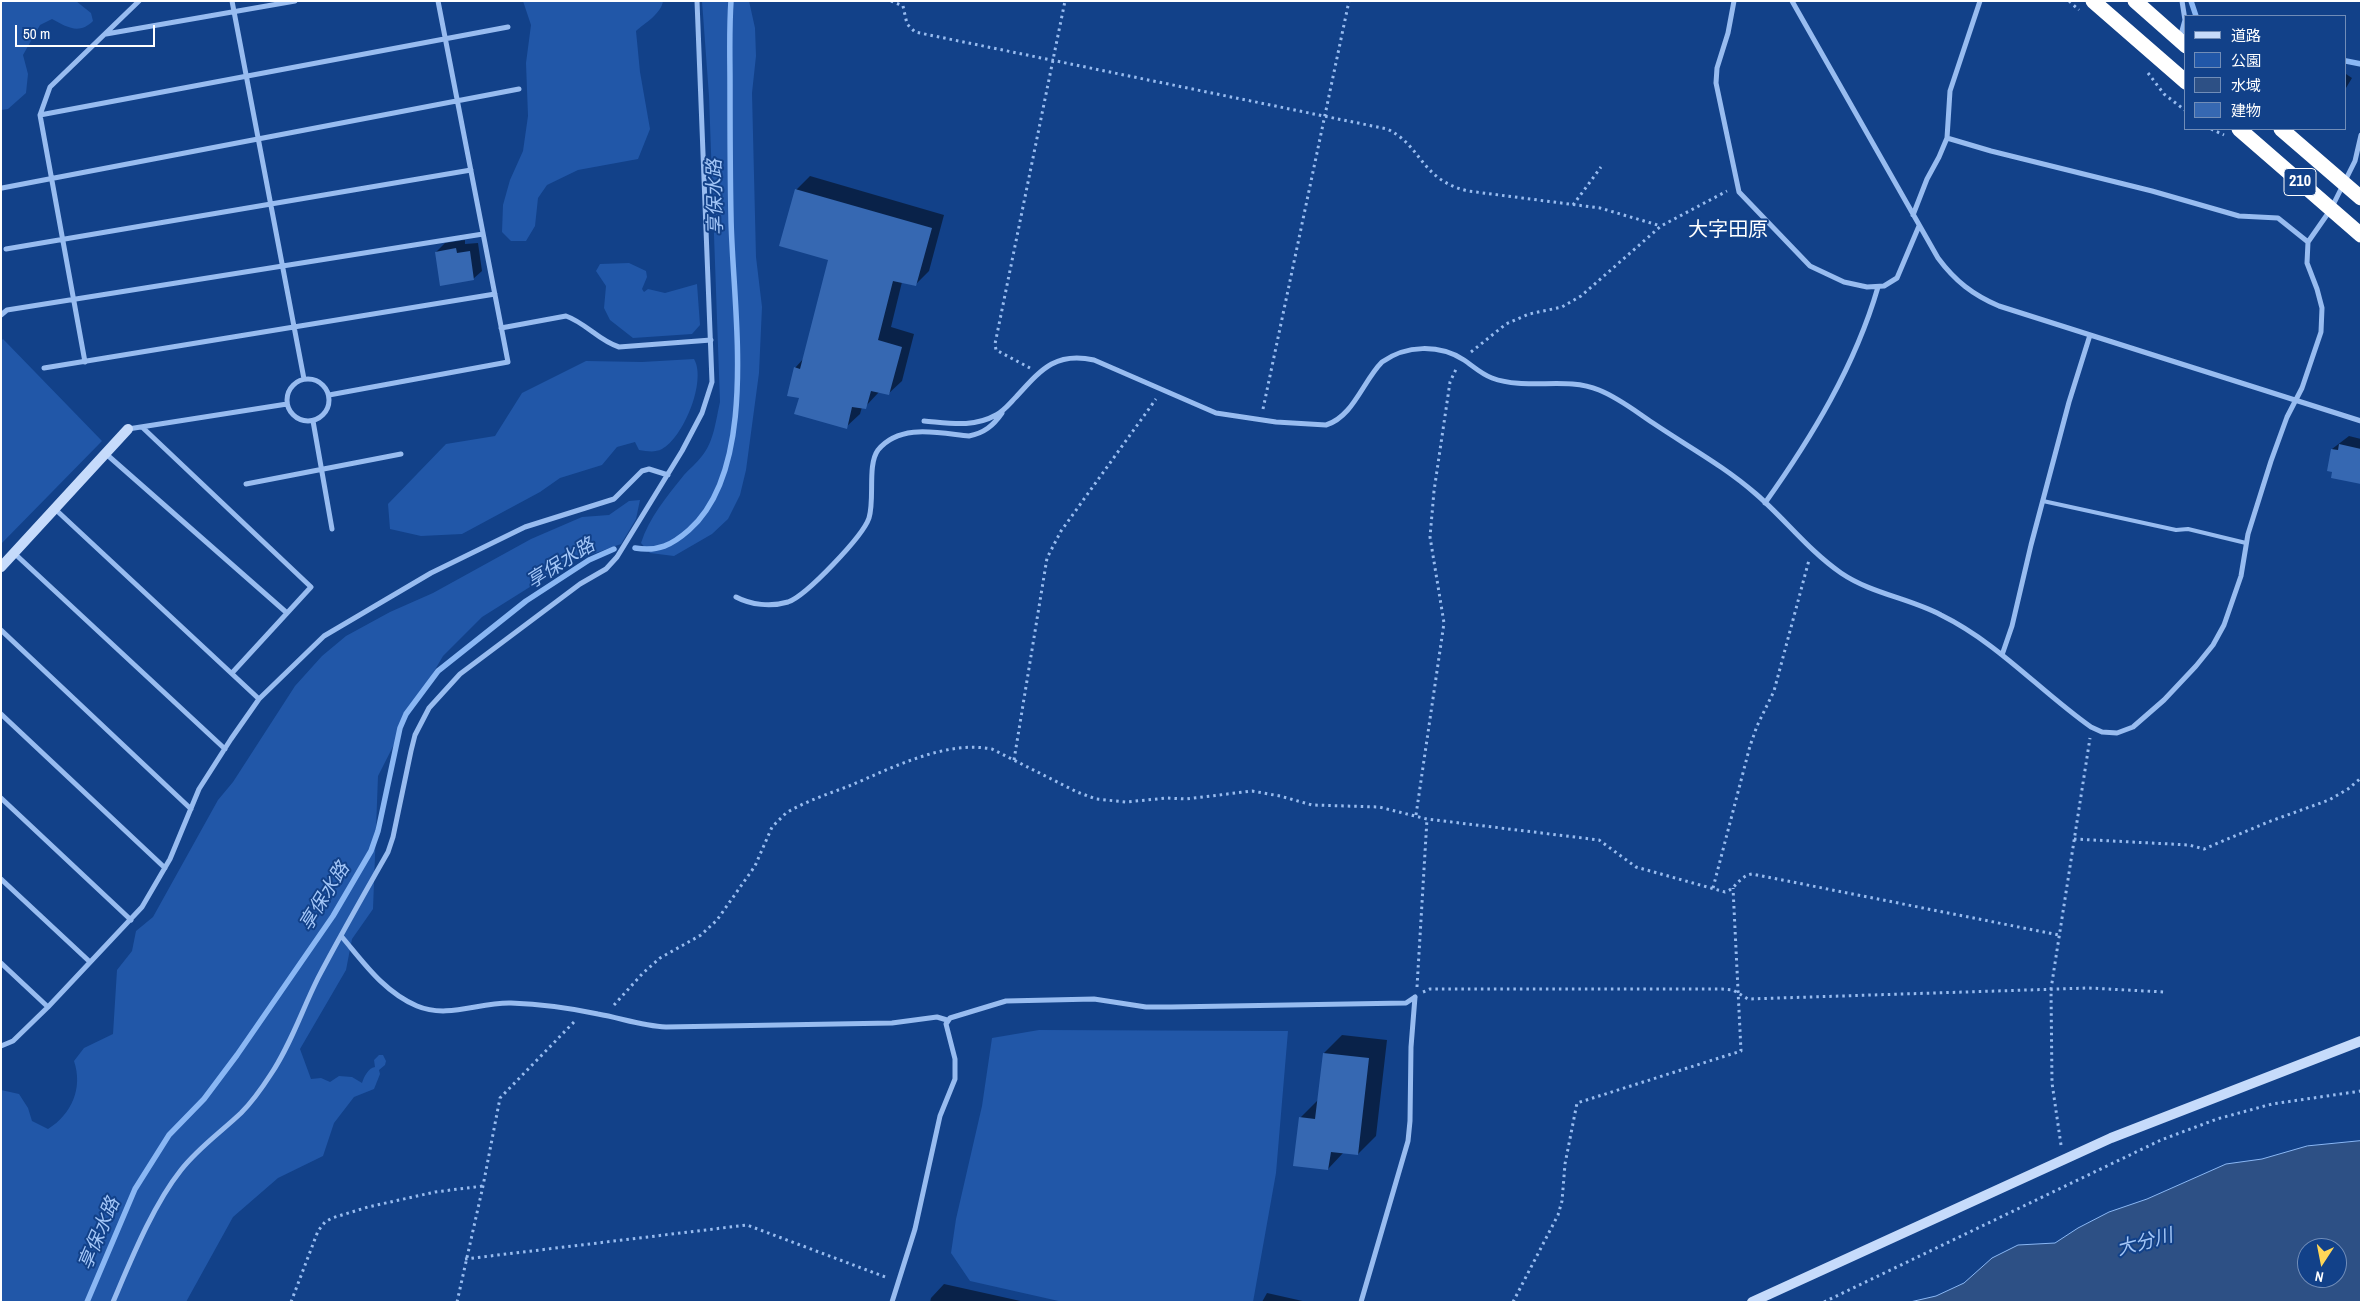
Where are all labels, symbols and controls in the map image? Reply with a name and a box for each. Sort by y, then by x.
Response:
scale bar [18,15,158,47]
legend [2184,15,2347,130]
text: 50 m [23,23,50,44]
text: 道路 [2231,25,2261,46]
text: 公園 [2231,50,2261,71]
text: 水域 [2231,75,2261,96]
text: 建物 [2231,100,2261,121]
water label: 享保水路 [704,159,728,235]
road number: 210 [2284,168,2316,196]
district label: 大字田原 [1688,219,1768,243]
water label: 享保水路 [523,534,599,594]
water label: 享保水路 [295,859,355,935]
water label: 享保水路 [75,1195,125,1273]
water label: 大分川 [2115,1225,2175,1261]
north arrow [2297,1238,2347,1288]
text: N [2314,1267,2325,1286]

